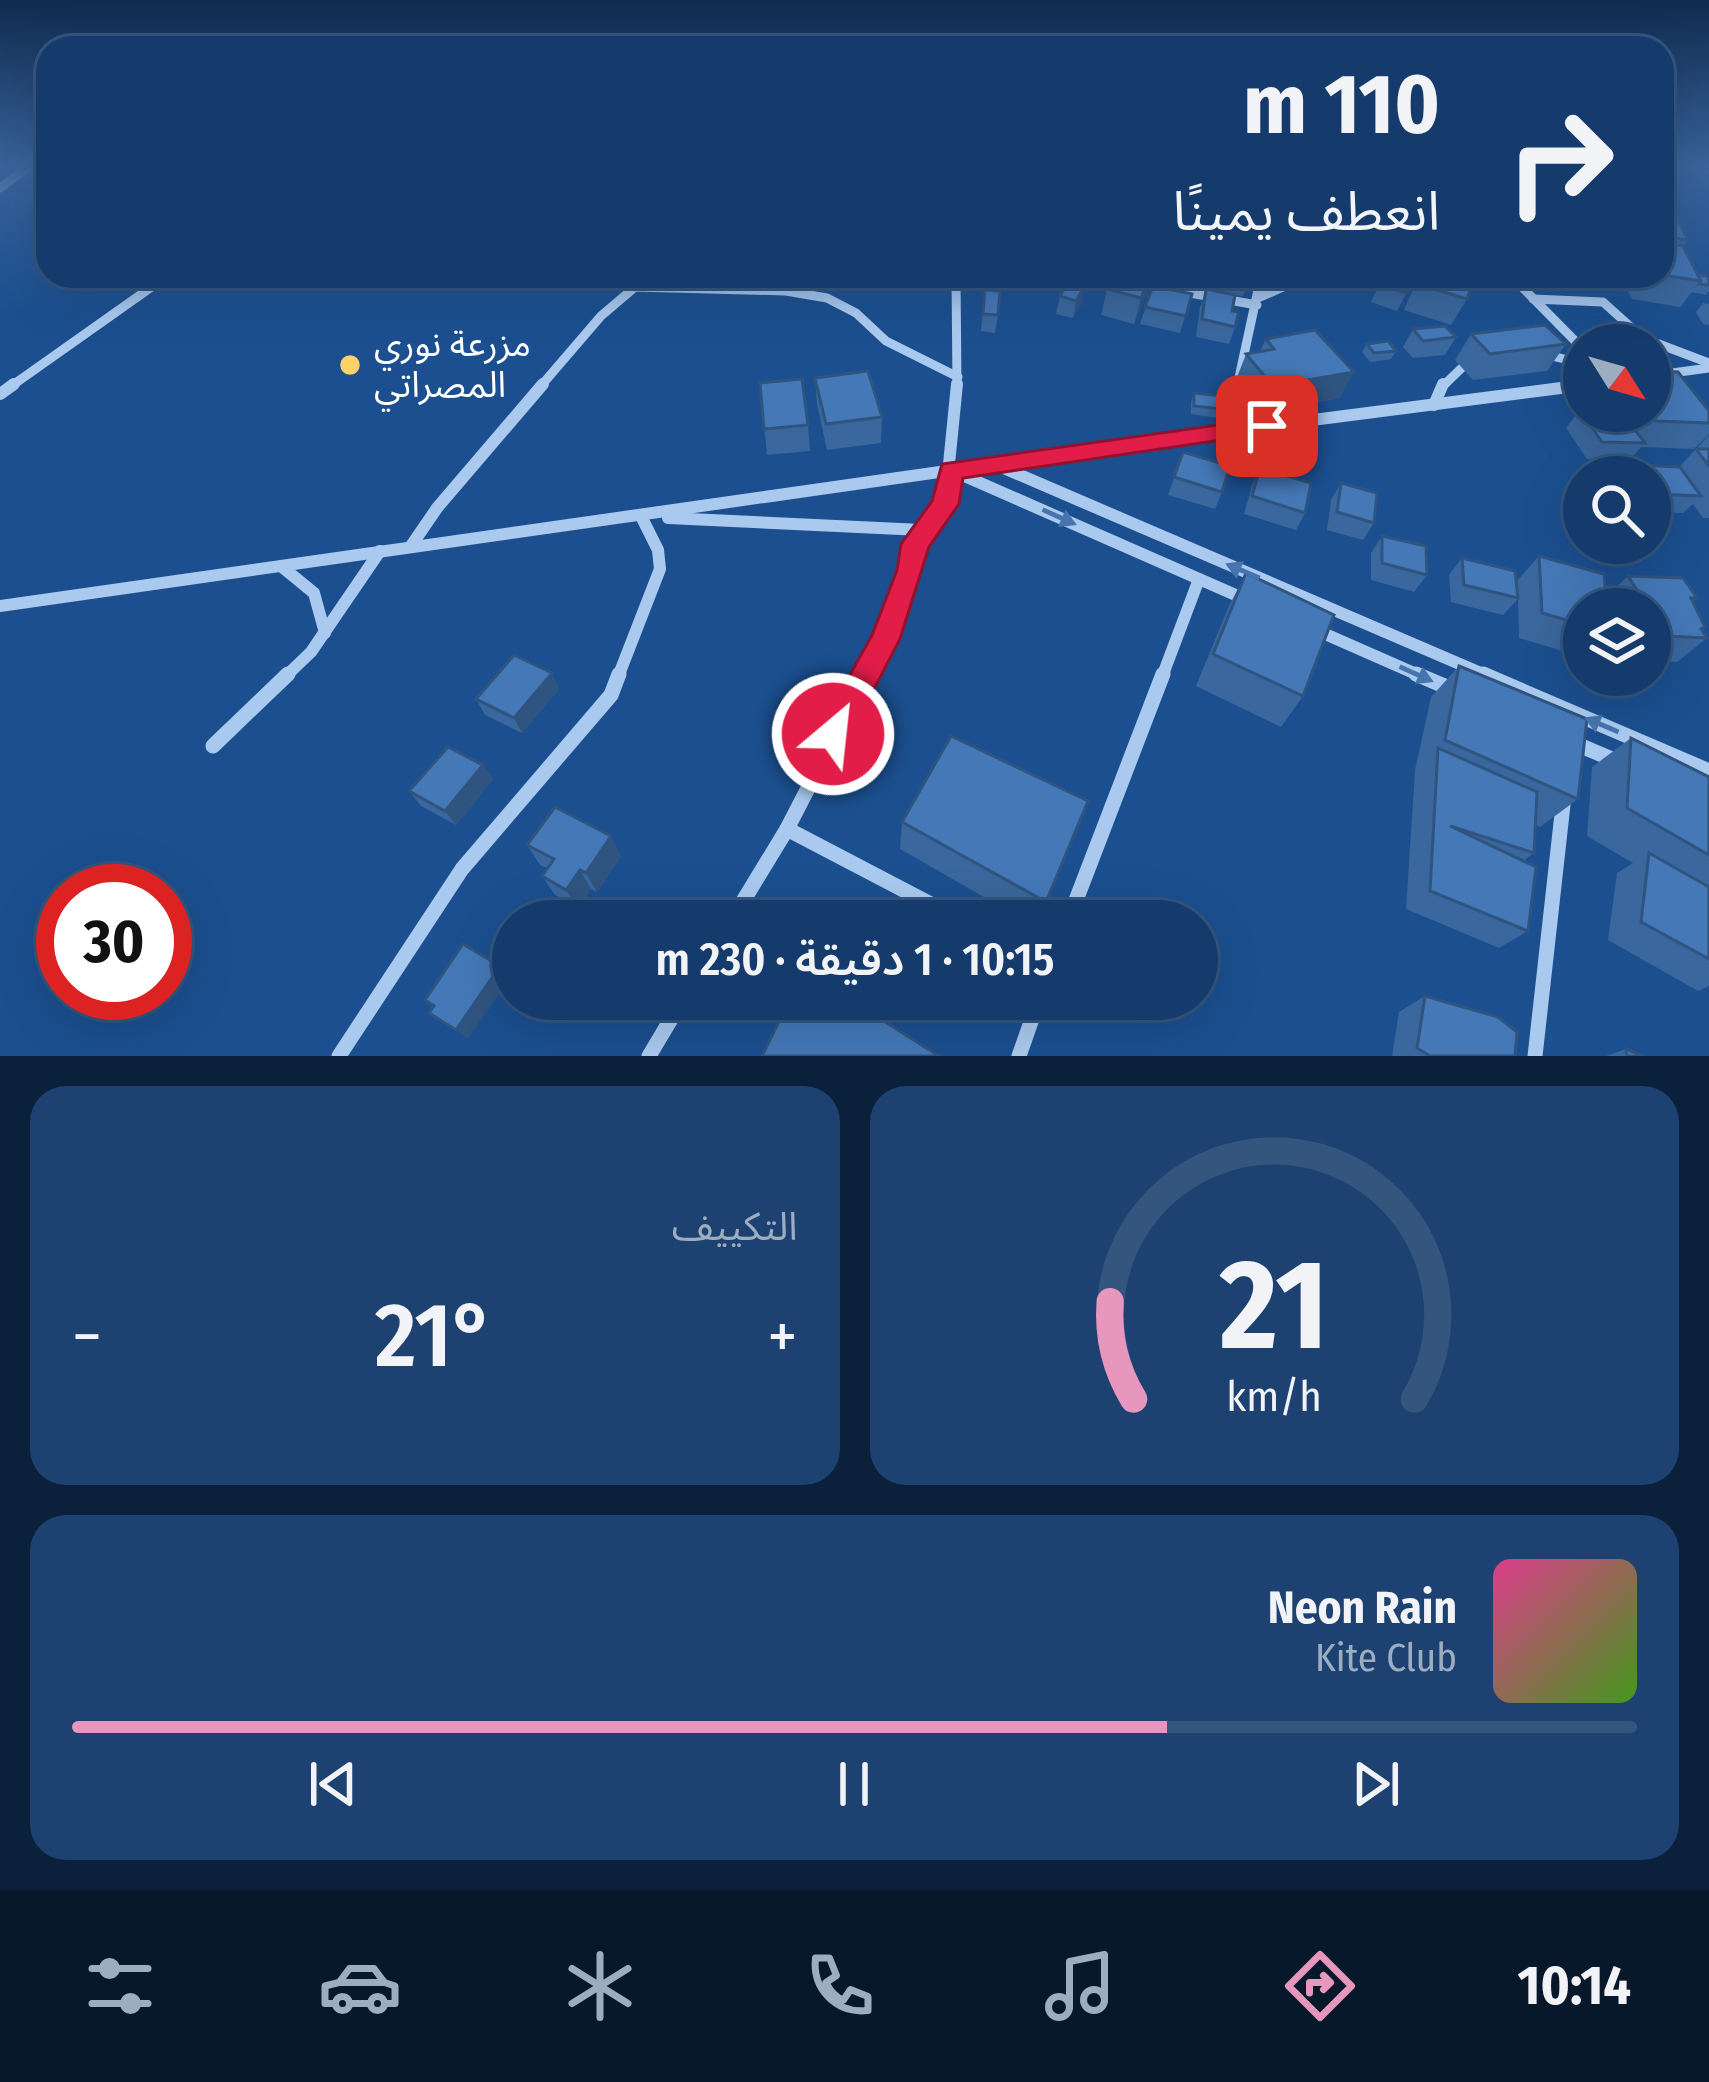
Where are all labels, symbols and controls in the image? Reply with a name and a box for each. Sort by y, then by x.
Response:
text: 110 m [1243,54,1440,155]
icon: right [1482,84,1638,240]
text: انعطف يمينًا [1172,180,1440,244]
place label: مزرعة نوري المصراتي [374,322,531,412]
north arrow [1563,324,1671,432]
map controls [1563,324,1671,696]
marker: مزرعة نوري المصراتي [337,352,363,378]
pin [1216,375,1318,477]
icon: arrive [1234,393,1300,459]
button: search [1563,456,1671,564]
one-way arrow [1042,508,1077,528]
one-way arrow [1226,560,1261,580]
button: layers [1563,588,1671,696]
one-way arrow [1399,664,1434,684]
position arrow [770,671,896,797]
one-way arrow [1583,715,1619,734]
speed limit sign: 30 [36,864,192,1020]
text: 10:15 · 1 دقيقة · 230 m [656,933,1054,987]
text: التكييف [672,1204,798,1250]
text: 21 [1219,1231,1328,1381]
text: 21° [375,1282,494,1390]
text: − [72,1297,102,1376]
text: + [767,1297,797,1376]
text: km/h [1226,1370,1322,1421]
text: Neon Rain [1268,1581,1457,1635]
text: Kite Club [1315,1635,1457,1681]
icon: previous [300,1751,366,1817]
icon: pause [821,1751,887,1817]
icon: next [1343,1751,1409,1817]
icon: filters [78,1944,162,2028]
icon: car [318,1944,402,2028]
icon: climate [558,1944,642,2028]
icon: phone [798,1944,882,2028]
icon: music [1038,1944,1122,2028]
icon: directions [1278,1944,1362,2028]
text: 10:14 [1518,1954,1631,2018]

